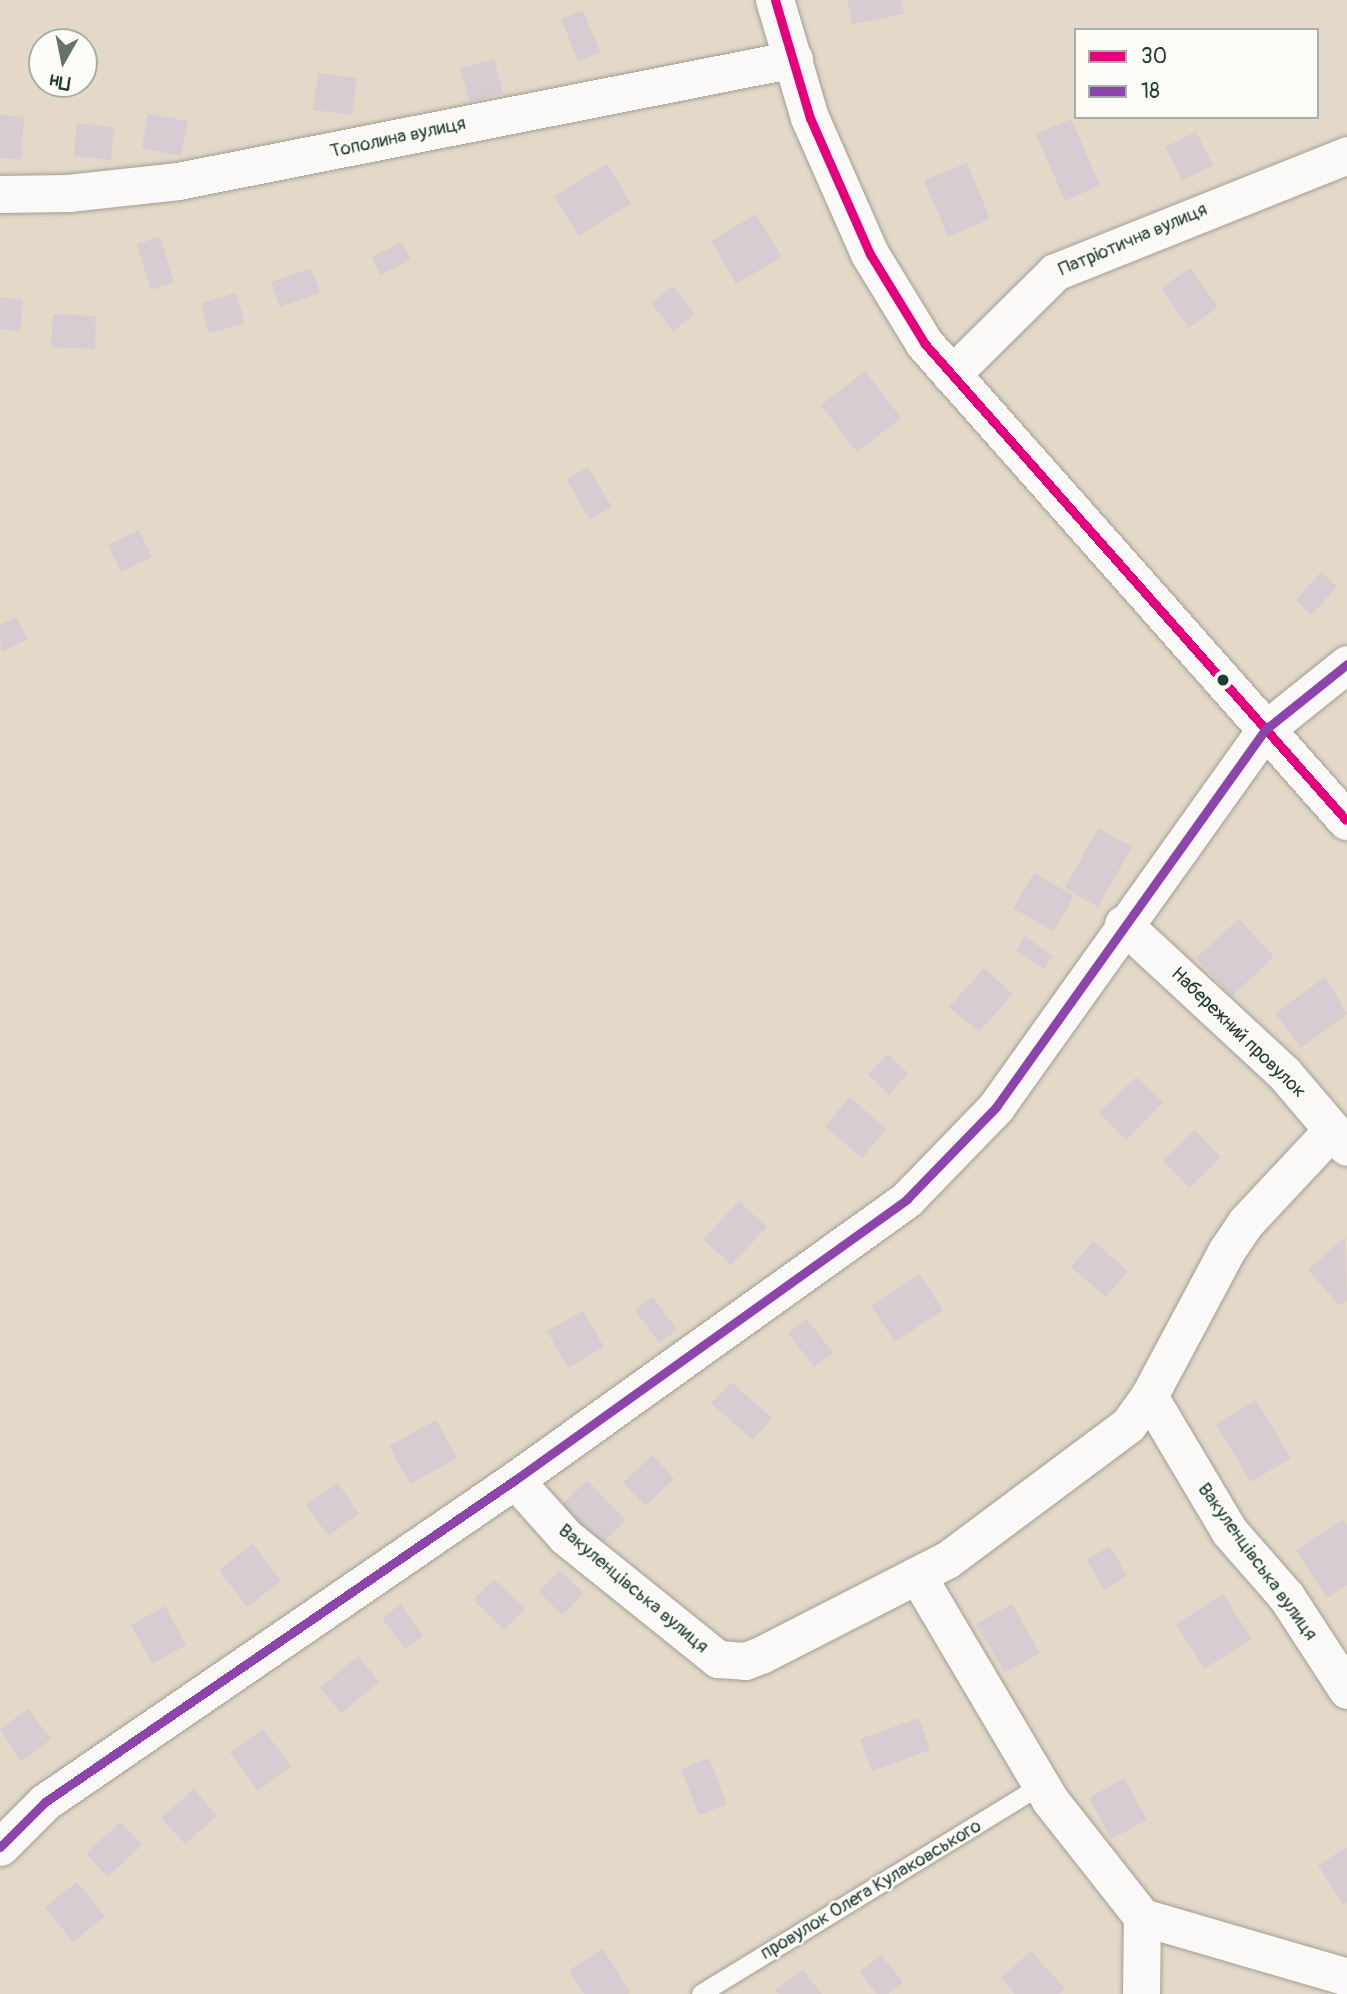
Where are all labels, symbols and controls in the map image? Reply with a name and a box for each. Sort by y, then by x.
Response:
north arrow [28,28,98,98]
legend [1074,28,1319,119]
text: 30 [1141,43,1167,70]
text: Пн [48,68,72,95]
text: 18 [1141,78,1160,105]
street label: Тополина вулиця [328,112,468,164]
street label: Патріотична вулиця [1055,198,1211,282]
unlabelled marker [1216,673,1230,687]
street label: Набережний провулок [1166,963,1310,1103]
street label: Вакуленцівська вулиця [1192,1479,1322,1645]
street label: Вакуленцівська вулиця [553,1520,713,1658]
street label: провулок Олега Кулаковського [756,1815,986,1965]

